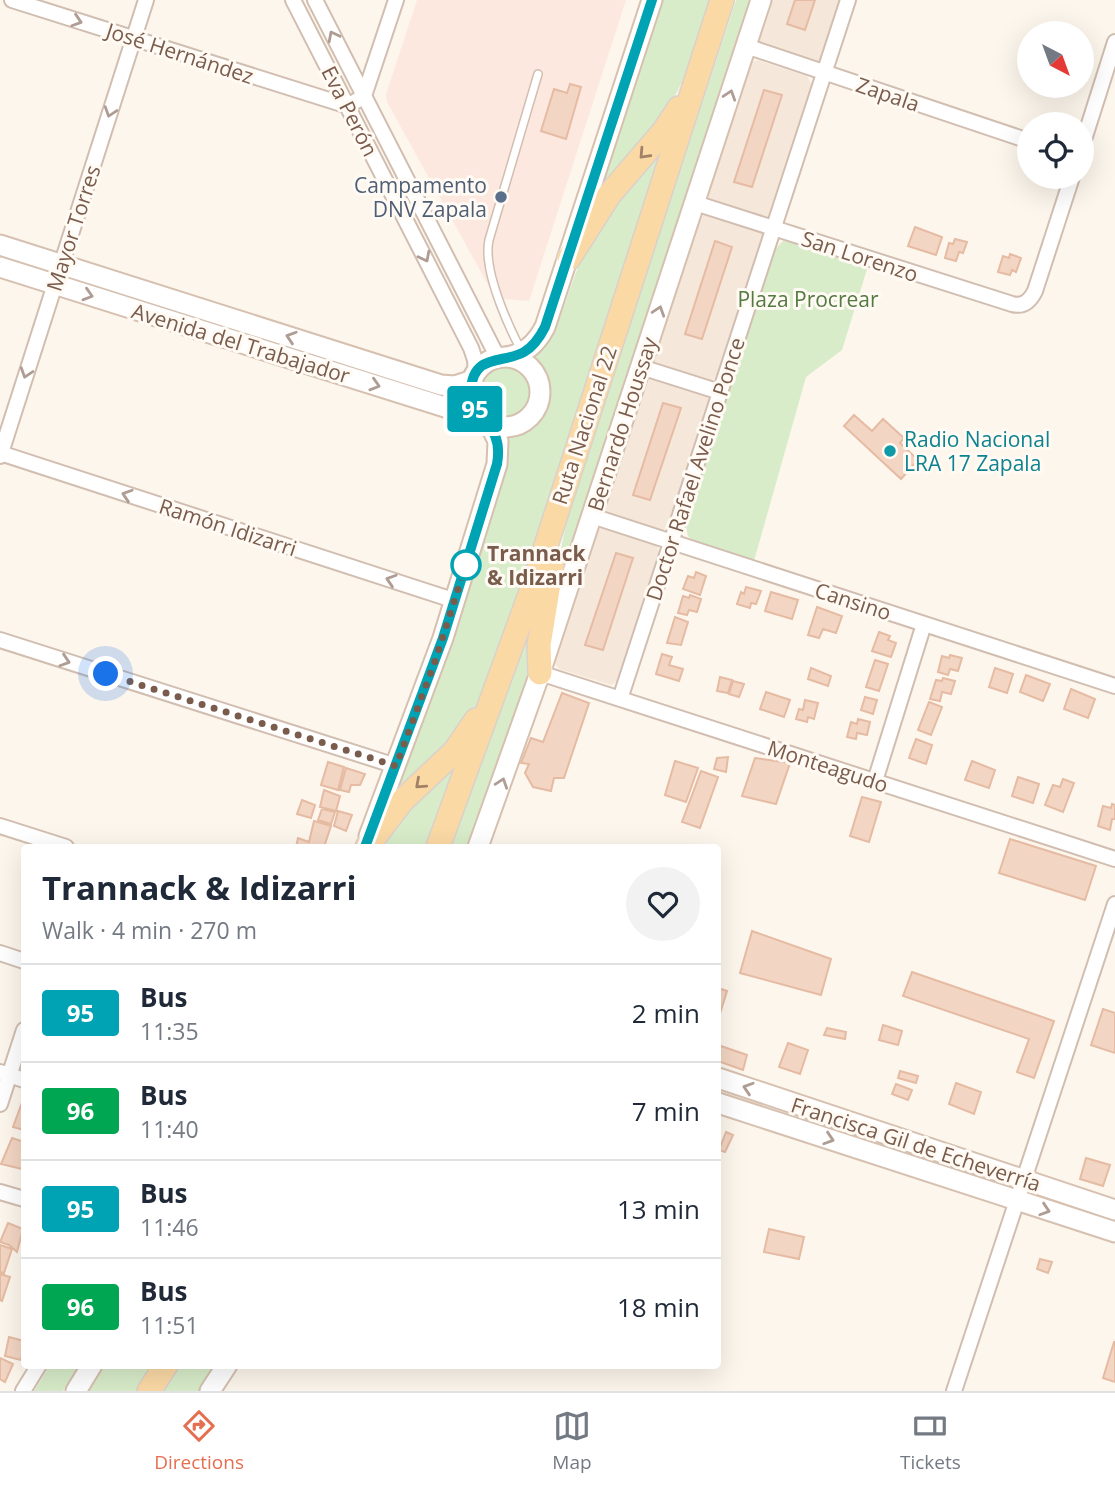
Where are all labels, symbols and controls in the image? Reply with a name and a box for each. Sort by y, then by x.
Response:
one-way arrow [70,13,83,27]
street label: José Hernández [101,15,257,90]
north arrow [1017,21,1094,98]
map controls [1017,21,1094,189]
one-way arrow [328,30,341,43]
street label: Eva Perón [315,61,385,161]
street label: Zapala [853,70,923,118]
one-way arrow [722,90,736,102]
one-way arrow [104,105,118,117]
button: locate [1017,112,1094,189]
one-way arrow [640,146,652,159]
street label: Mayor Torres [39,161,107,295]
place label: Campamento DNV Zapala [354,171,487,223]
marker: Campamento DNV Zapala [493,189,509,205]
street label: San Lorenzo [798,224,922,288]
one-way arrow [416,250,430,262]
park label: Plaza Procrear [737,285,879,313]
one-way arrow [82,287,94,301]
street label: Avenida del Trabajador [129,297,354,390]
one-way arrow [651,306,665,318]
one-way arrow [285,331,297,346]
street label: Bernardo Houssay [581,333,663,515]
street label: Doctor Rafael Avelino Ponce [639,334,751,604]
street label: Ruta Nacional 22 [545,342,623,508]
one-way arrow [20,367,35,379]
one-way arrow [369,377,381,392]
line badge: 95 [444,386,506,432]
text: 95 [461,392,489,425]
place label: Radio Nacional LRA 17 Zapala [904,425,1050,477]
marker: Radio Nacional LRA 17 Zapala [882,443,898,459]
one-way arrow [122,488,134,503]
street label: Ramón Idizarri [156,492,300,562]
place label: Trannack & Idizarri [487,539,586,591]
marker: Trannack & Idizarri [451,550,481,580]
one-way arrow [385,573,397,588]
street label: Cansino [811,576,895,626]
one-way arrow [59,652,71,667]
your location [88,656,123,691]
street label: Monteagudo [764,733,892,799]
one-way arrow [415,776,428,788]
one-way arrow [494,777,508,790]
text: Trannack & Idizarri [42,865,357,910]
button: heart [626,867,700,941]
text: Walk · 4 min · 270 m [42,914,257,946]
text: Bus [140,979,187,1015]
text: 2 min [632,995,700,1031]
text: 95 [67,996,94,1029]
text: 11:35 [140,1015,199,1047]
text: Bus [140,1077,187,1113]
one-way arrow [742,1082,754,1097]
street label: Francisca Gil de Echeverría [788,1090,1044,1198]
text: 7 min [632,1093,700,1129]
text: 96 [67,1094,94,1127]
text: 11:40 [140,1113,199,1145]
one-way arrow [822,1131,835,1145]
text: Bus [140,1175,187,1211]
text: 13 min [617,1191,700,1227]
text: 95 [67,1192,94,1225]
one-way arrow [1039,1201,1051,1216]
text: 11:46 [140,1211,199,1243]
text: Bus [140,1273,187,1309]
text: 18 min [617,1289,700,1325]
text: 96 [67,1290,94,1323]
text: 11:51 [140,1309,199,1341]
tab: Directions [154,1407,244,1475]
tab: Map [552,1407,592,1475]
tab: Tickets [900,1407,961,1475]

